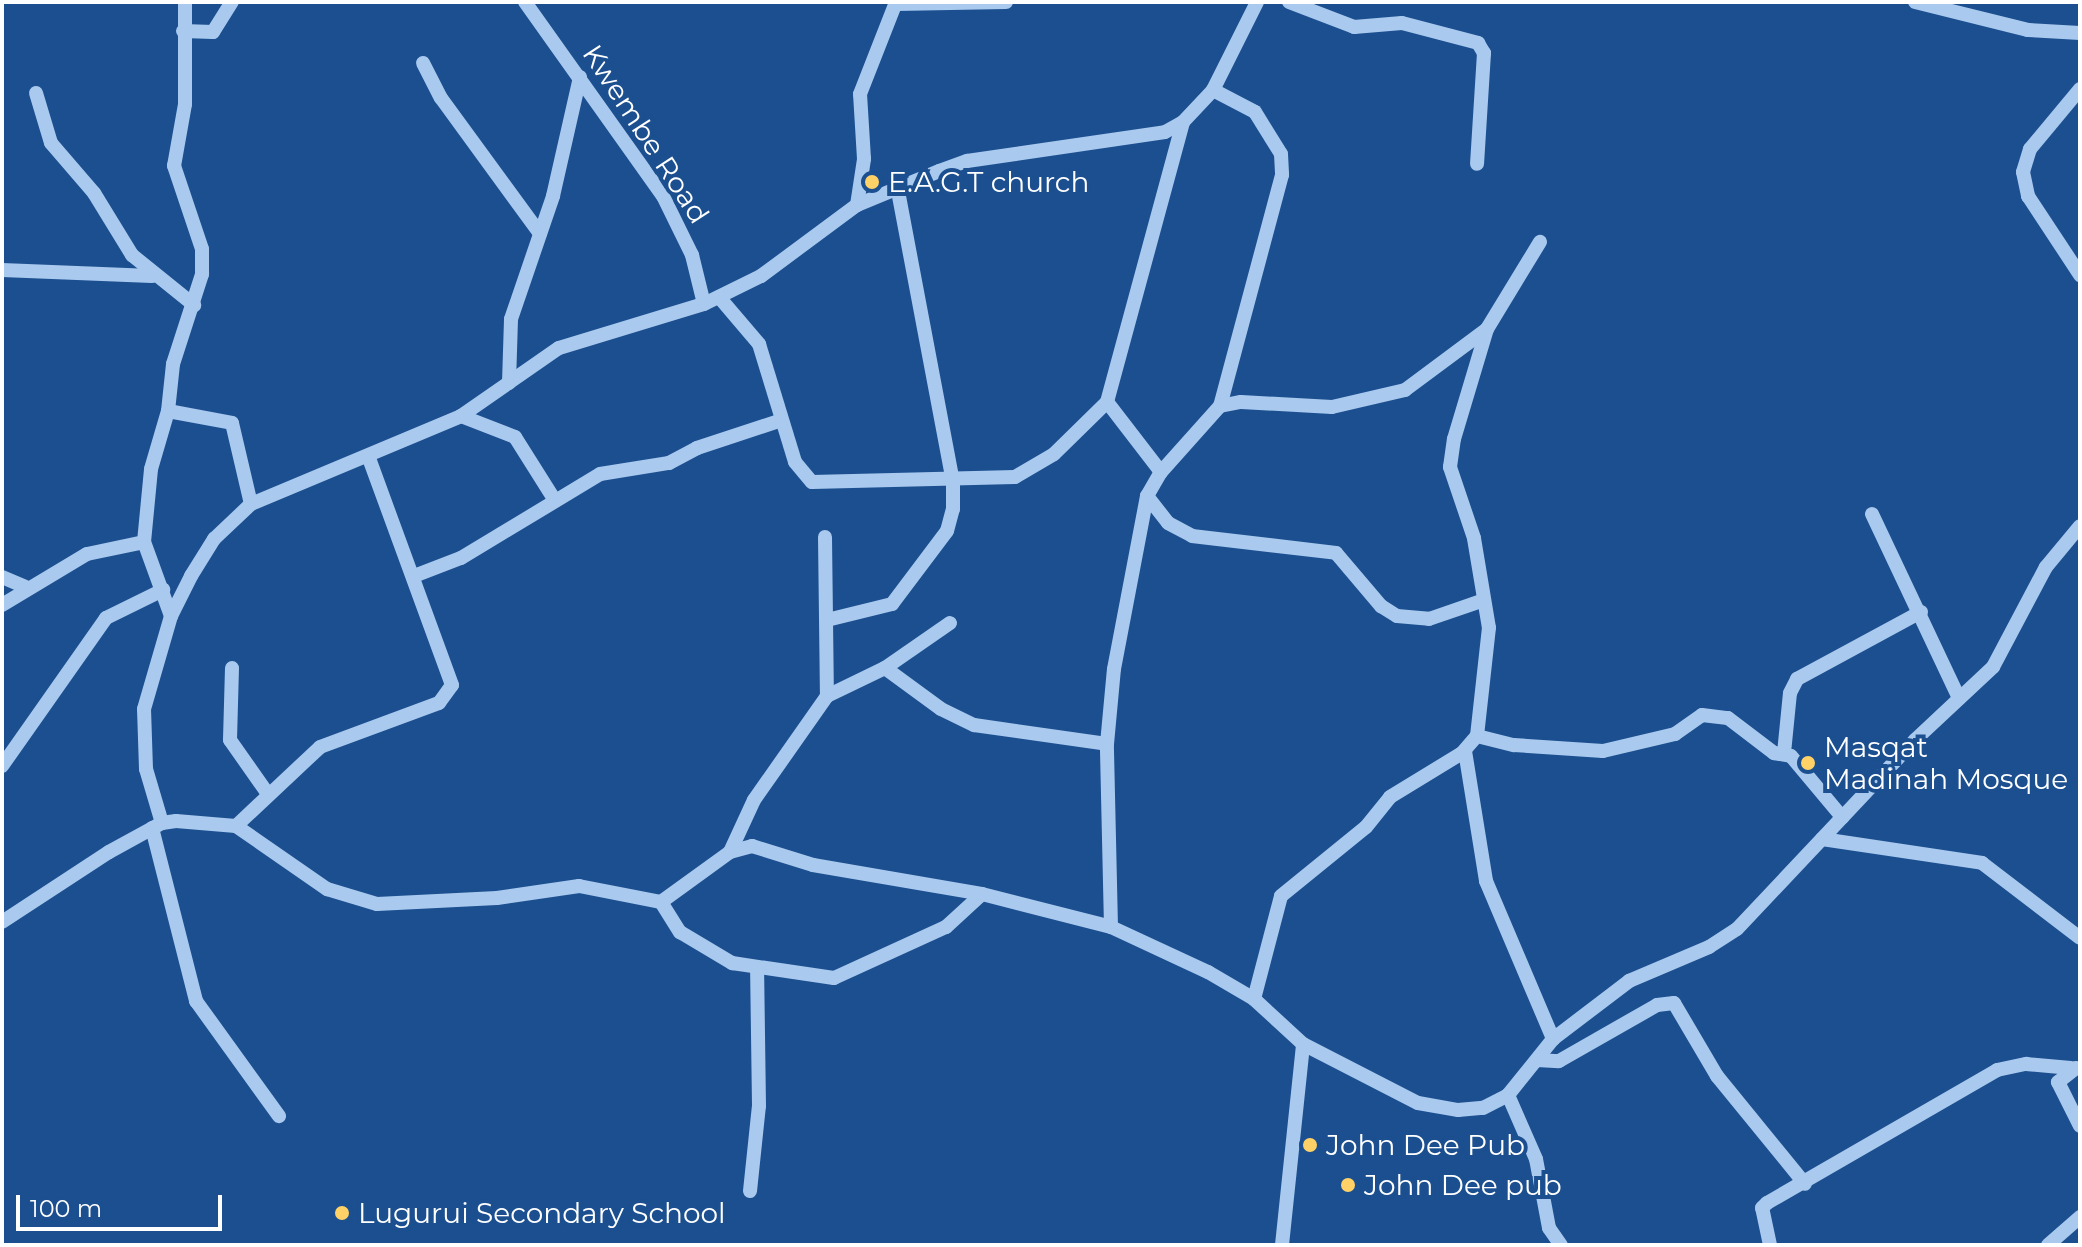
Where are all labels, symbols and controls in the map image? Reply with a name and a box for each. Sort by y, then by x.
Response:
street label: Kwembe Road [576,38,716,230]
place label: E.A.G.T church [888,165,1089,199]
marker: E.A.G.T church [863,173,881,191]
place label: Masqat Madinah Mosque [1824,730,2068,796]
marker: Masqat Madinah Mosque [1799,754,1817,772]
place label: John Dee Pub [1326,1128,1525,1162]
marker: John Dee Pub [1301,1136,1319,1154]
place label: John Dee pub [1364,1168,1562,1202]
marker: John Dee pub [1339,1176,1357,1194]
scale bar [20,1179,226,1229]
text: 100 m [30,1194,102,1223]
place label: Lugurui Secondary School [358,1196,726,1230]
marker: Lugurui Secondary School [333,1204,351,1222]

